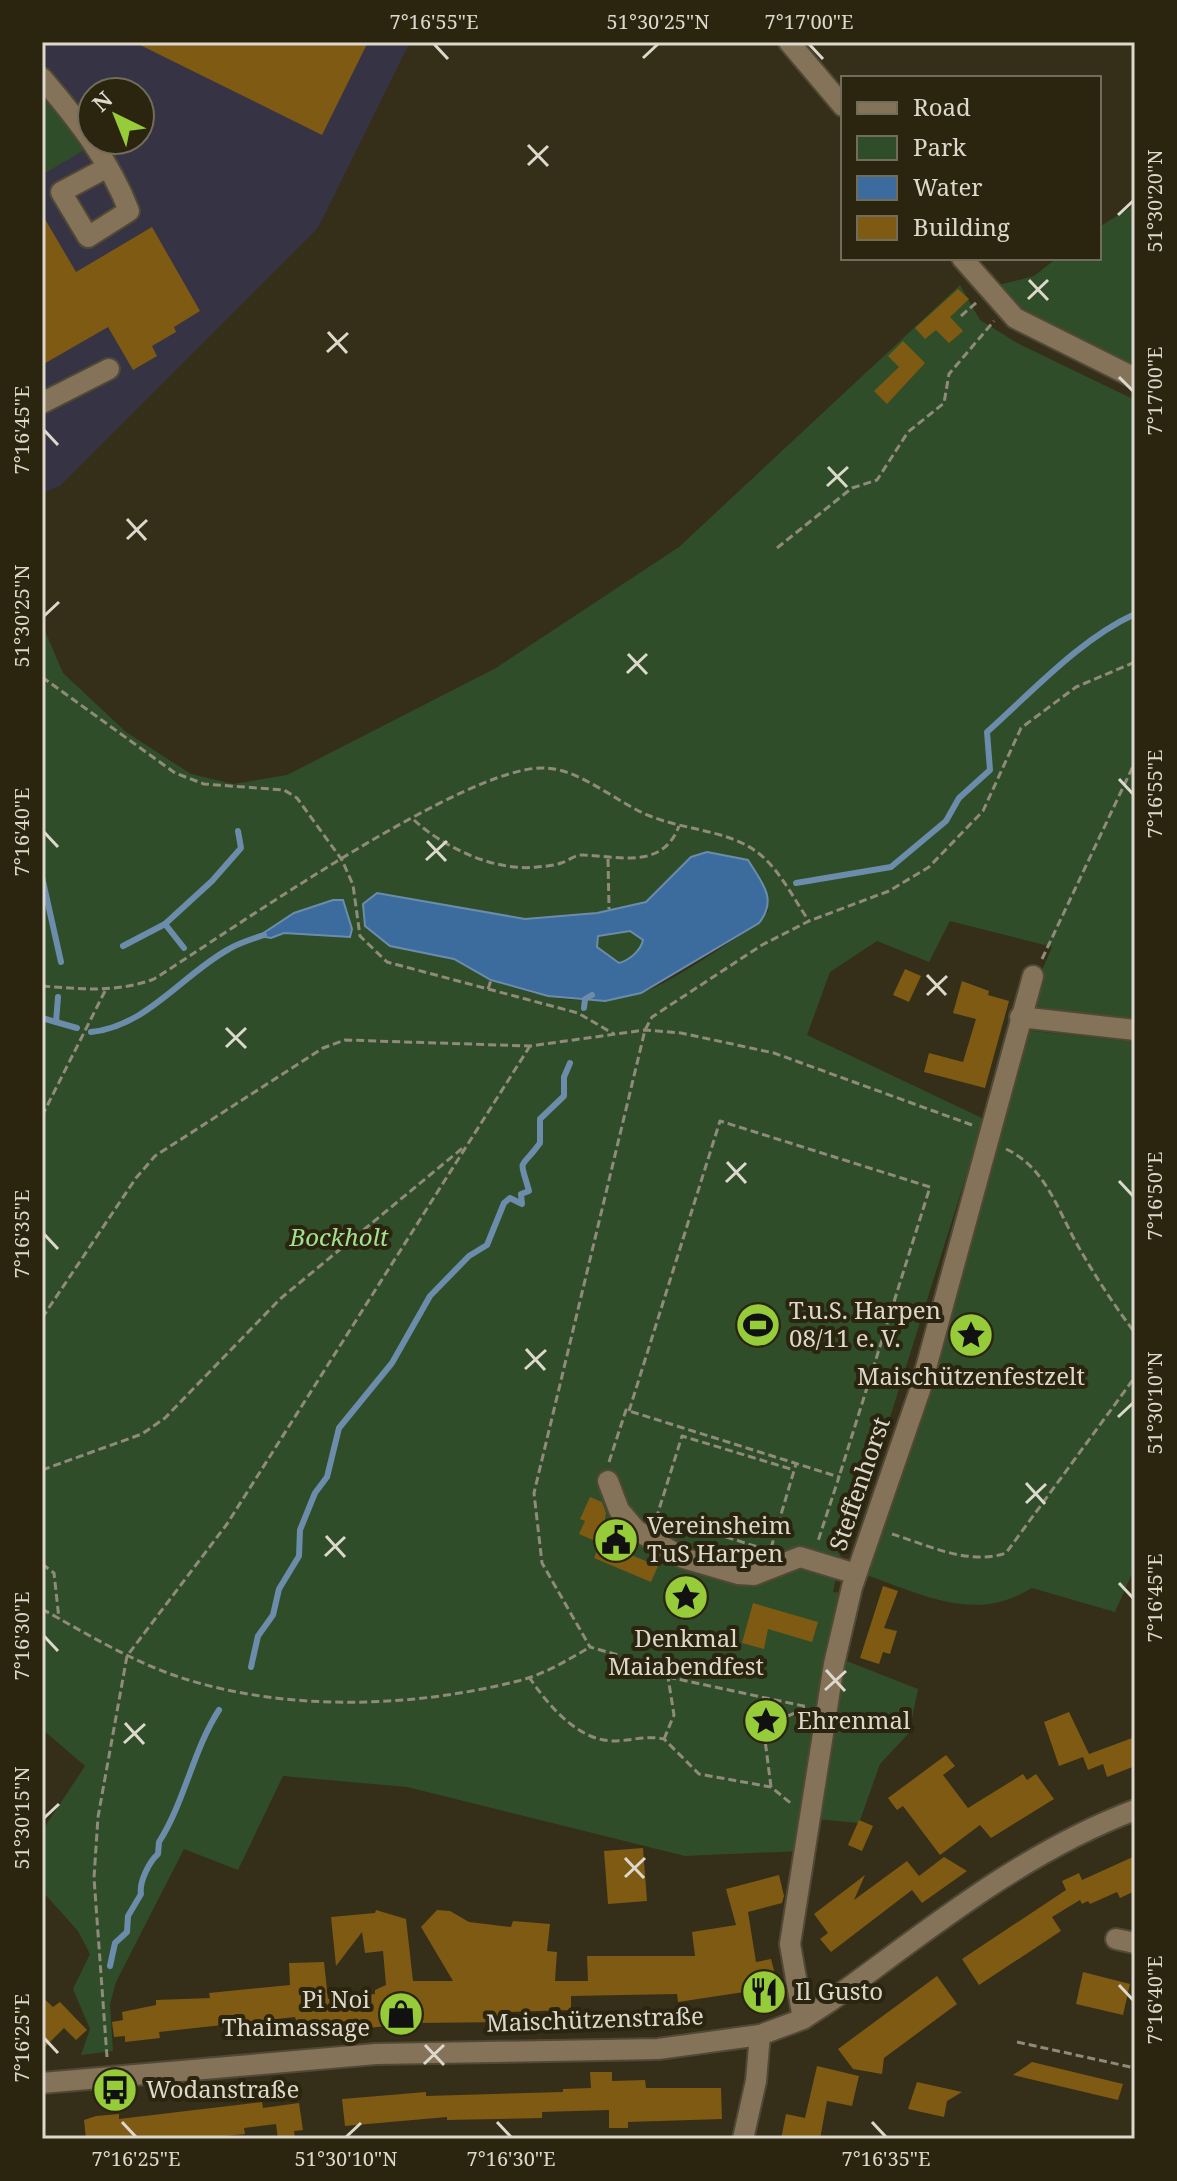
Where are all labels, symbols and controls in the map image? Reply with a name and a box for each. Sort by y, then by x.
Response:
text: 7°16'55"E [390,8,478,35]
text: 51°30'25"N [607,8,709,35]
text: 7°17'00"E [765,8,853,35]
north arrow [76,76,156,156]
legend [841,76,1101,260]
text: N [85,84,118,118]
text: Road [913,90,971,123]
text: Park [913,130,967,163]
text: 51°30'20"N [1141,150,1168,252]
text: Water [913,170,983,203]
text: Building [913,210,1010,243]
text: 7°17'00"E [1141,347,1168,435]
text: 7°16'45"E [8,386,35,474]
text: 51°30'25"N [8,565,35,667]
text: 7°16'55"E [1141,750,1168,838]
text: 7°16'40"E [8,788,35,876]
text: 7°16'50"E [1141,1152,1168,1240]
text: 7°16'35"E [8,1190,35,1278]
park label: Bockholt [288,1220,389,1253]
place label: T.u.S. Harpen 08/11 e. V. [789,1293,941,1354]
sports icon: T.u.S. Harpen 08/11 e. V. [734,1301,782,1349]
place icon: Maischützenfestzelt [947,1311,995,1359]
text: 51°30'10"N [1141,1352,1168,1454]
place label: Maischützenfestzelt [857,1359,1085,1392]
street label: Steffenhorst [820,1412,897,1555]
place label: Vereinsheim TuS Harpen [647,1508,791,1569]
public building icon: Vereinsheim TuS Harpen [592,1516,640,1564]
text: 7°16'45"E [1141,1554,1168,1642]
place icon: Denkmal Maiabendfest [662,1573,710,1621]
text: 7°16'30"E [8,1592,35,1680]
place label: Denkmal Maiabendfest [608,1621,764,1682]
place icon: Ehrenmal [742,1697,790,1745]
place label: Ehrenmal [797,1703,911,1736]
text: 51°30'15"N [8,1767,35,1869]
text: 7°16'40"E [1141,1956,1168,2044]
restaurant icon: Il Gusto [740,1968,788,2016]
place label: Il Gusto [795,1974,883,2007]
place label: Pi Noi Thaimassage [222,1982,370,2043]
shop icon: Pi Noi Thaimassage [377,1990,425,2038]
text: 7°16'25"E [8,1994,35,2082]
street label: Maischützenstraße [486,1998,704,2039]
bus stop icon: Wodanstraße [91,2066,139,2114]
place label: Wodanstraße [146,2072,299,2105]
text: 7°16'25"E [92,2145,180,2172]
text: 51°30'10"N [295,2145,397,2172]
text: 7°16'30"E [467,2145,555,2172]
text: 7°16'35"E [842,2145,930,2172]

